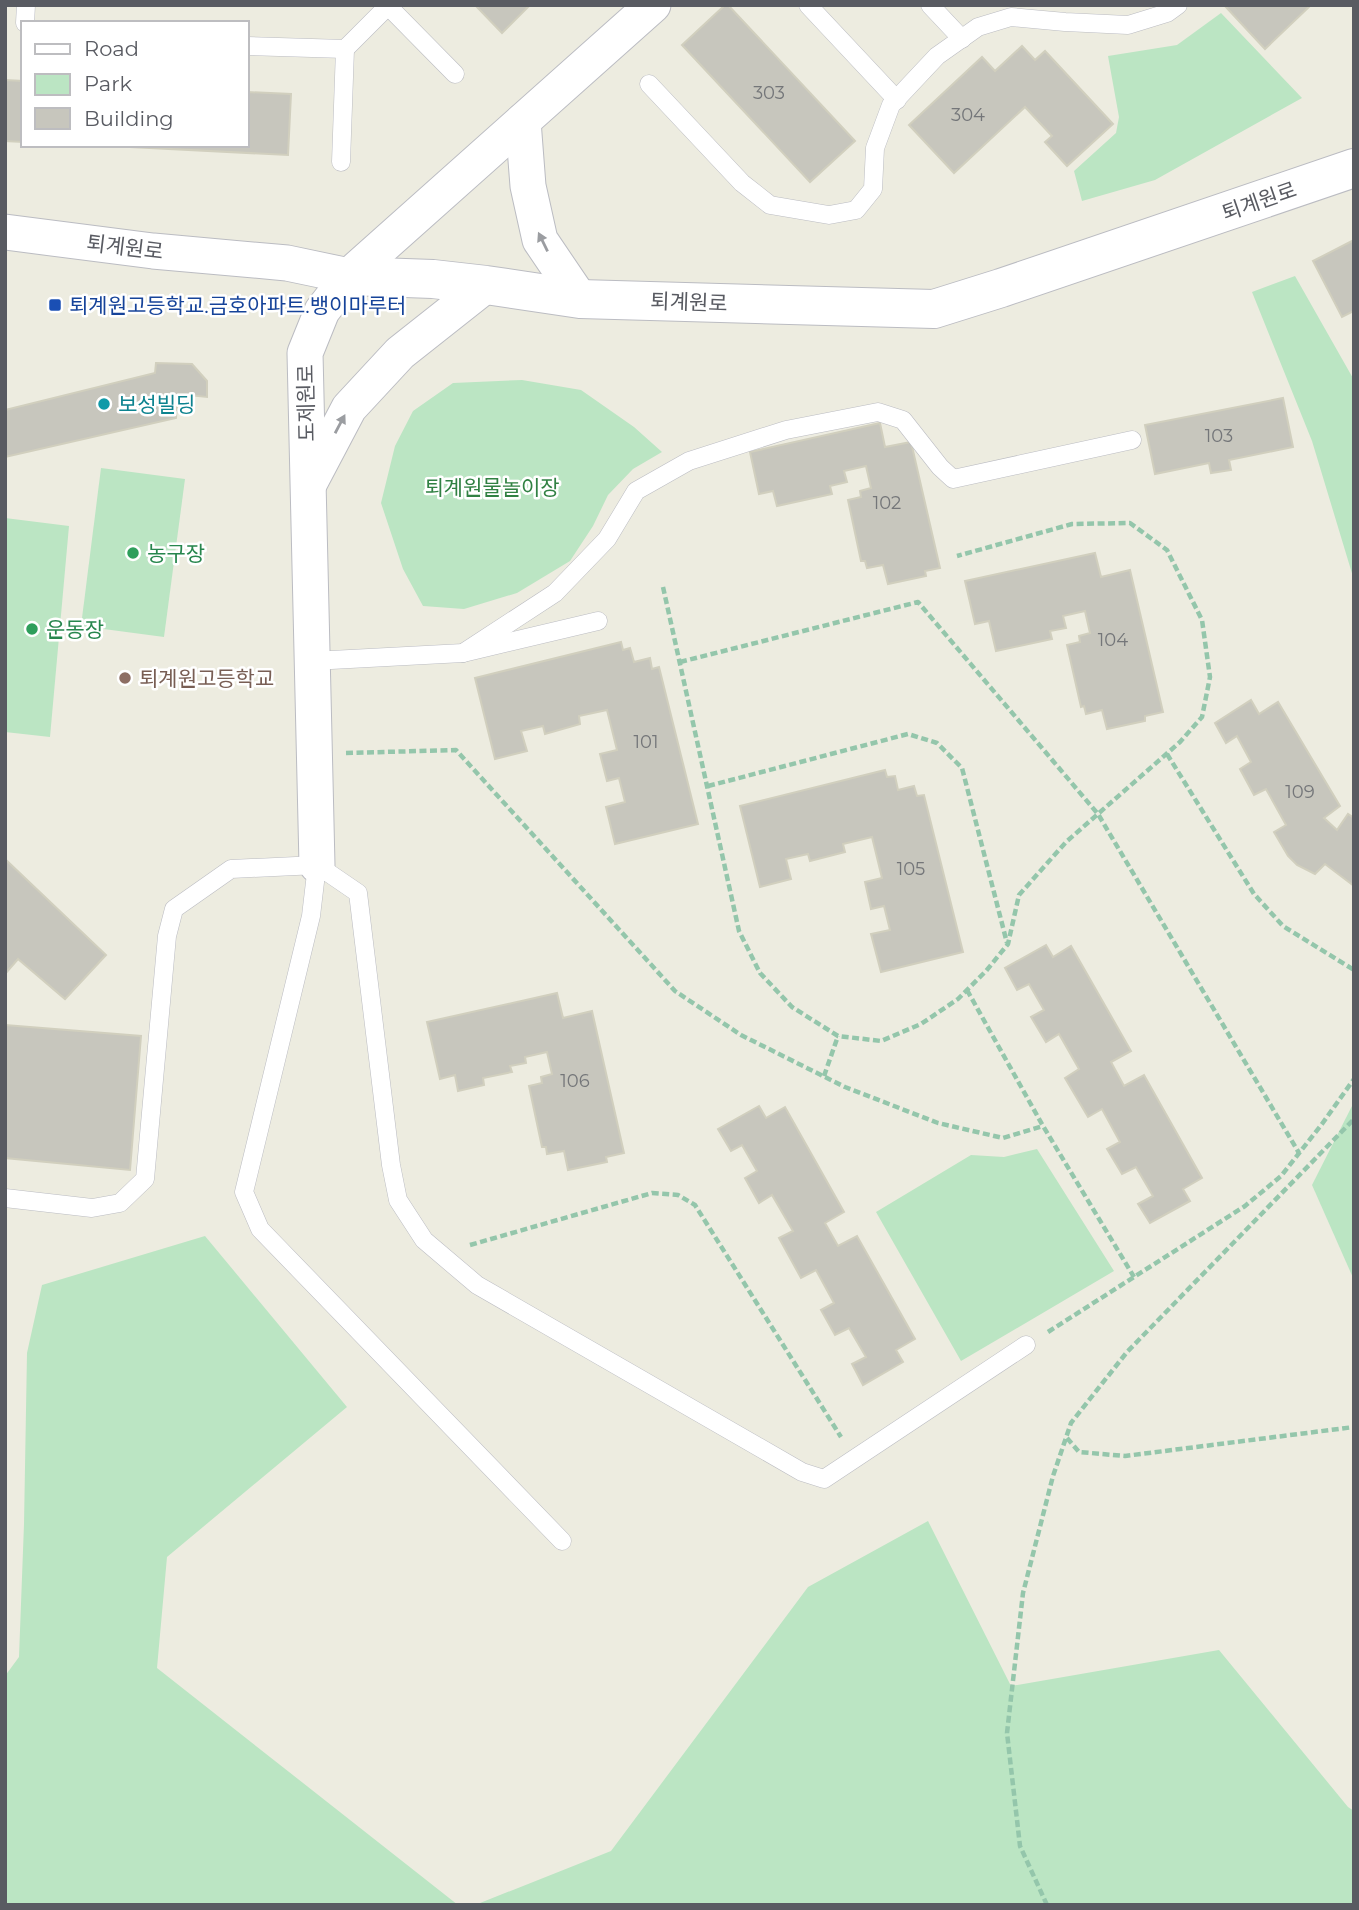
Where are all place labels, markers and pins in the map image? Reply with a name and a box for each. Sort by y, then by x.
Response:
place label: 퇴계원고등학교.금호아파트.뱅이마루터 [69,293,406,318]
marker: 퇴계원고등학교.금호아파트.뱅이마루터 [47,297,63,313]
place label: 보성빌딩 [118,392,195,417]
marker: 보성빌딩 [96,396,112,412]
place label: 농구장 [147,541,205,566]
marker: 농구장 [125,545,141,561]
place label: 운동장 [46,617,104,642]
marker: 운동장 [24,621,40,637]
place label: 퇴계원고등학교 [139,666,274,691]
marker: 퇴계원고등학교 [117,670,133,686]

